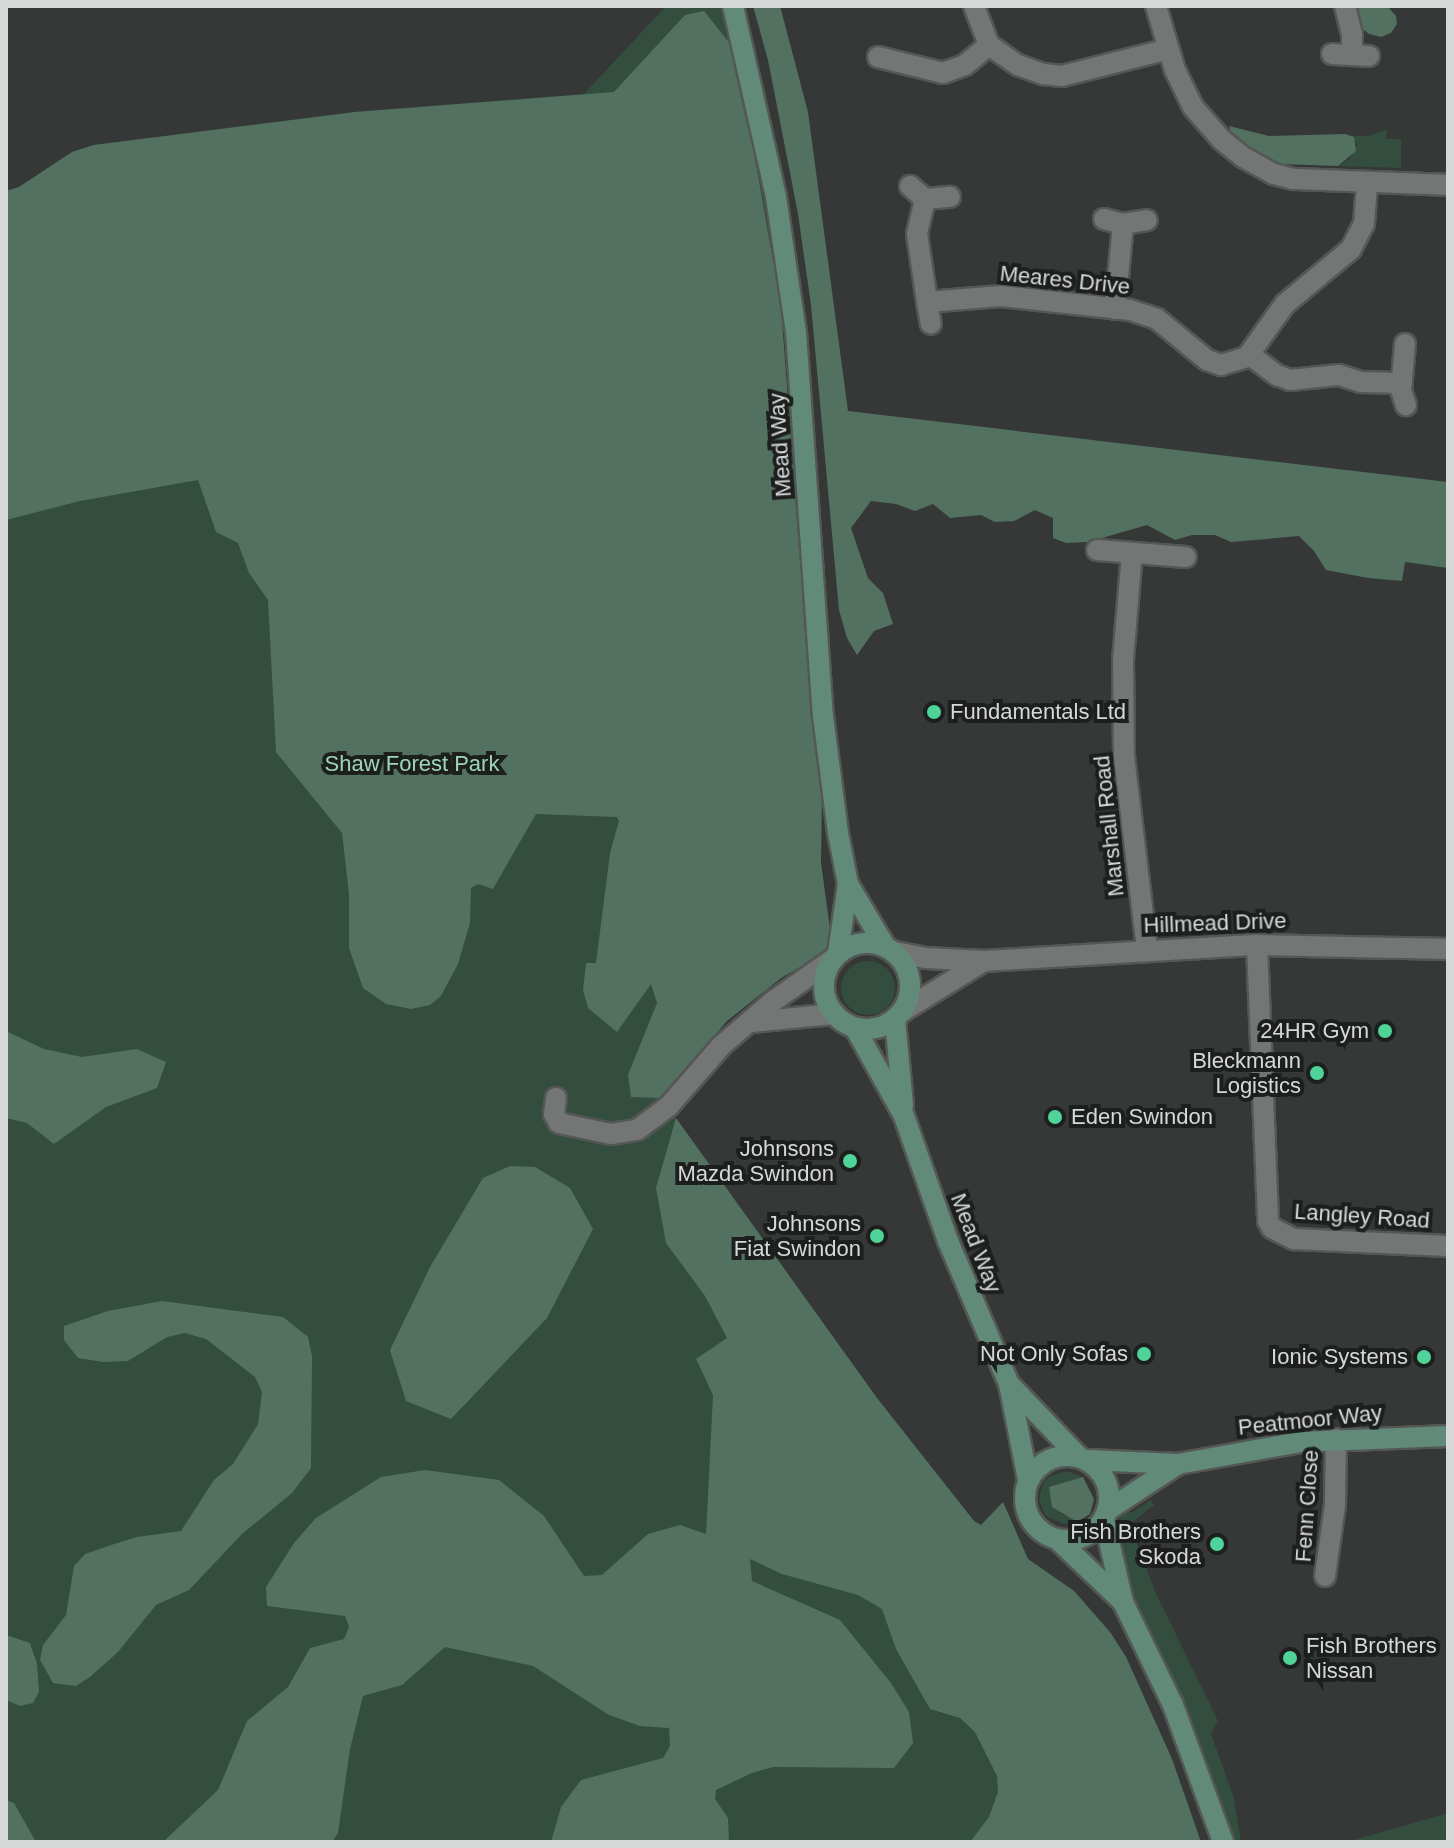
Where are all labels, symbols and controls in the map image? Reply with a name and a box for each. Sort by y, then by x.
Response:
street label: Meares Drive [999,260,1131,300]
street label: Mead Way [763,392,797,498]
place label: Fundamentals Ltd [950,699,1126,725]
marker: Fundamentals Ltd [925,703,943,721]
park label: Shaw Forest Park [325,751,499,777]
street label: Marshall Road [1088,754,1130,898]
street label: Hillmead Drive [1143,907,1287,939]
place label: 24HR Gym [1260,1018,1369,1044]
marker: 24HR Gym [1376,1022,1394,1040]
place label: Bleckmann Logistics [1192,1047,1301,1098]
marker: Bleckmann Logistics [1308,1064,1326,1082]
place label: Eden Swindon [1071,1104,1213,1130]
marker: Eden Swindon [1046,1108,1064,1126]
place label: Johnsons Mazda Swindon [677,1135,834,1186]
marker: Johnsons Mazda Swindon [841,1152,859,1170]
street label: Mead Way [945,1190,1007,1296]
street label: Langley Road [1293,1198,1431,1234]
place label: Johnsons Fiat Swindon [734,1210,861,1262]
marker: Johnsons Fiat Swindon [868,1227,886,1245]
place label: Not Only Sofas [980,1341,1128,1367]
place label: Ionic Systems [1271,1344,1408,1370]
marker: Not Only Sofas [1135,1345,1153,1363]
marker: Ionic Systems [1415,1348,1433,1366]
street label: Peatmoor Way [1237,1399,1383,1441]
street label: Fenn Close [1290,1449,1324,1563]
place label: Fish Brothers Skoda [1070,1518,1201,1570]
marker: Fish Brothers Skoda [1208,1535,1226,1553]
place label: Fish Brothers Nissan [1306,1632,1437,1684]
marker: Fish Brothers Nissan [1281,1649,1299,1667]

